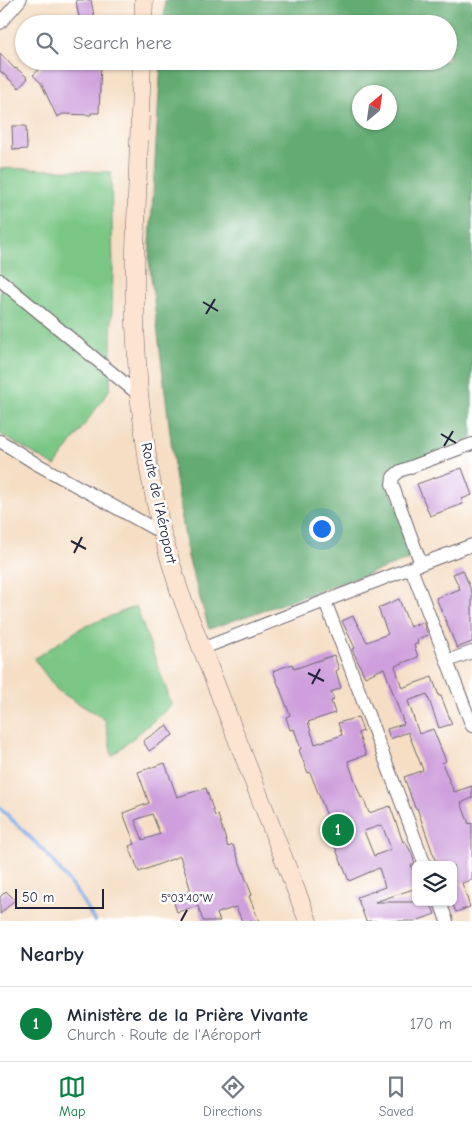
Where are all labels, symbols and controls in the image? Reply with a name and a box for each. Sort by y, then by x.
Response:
search box [15,15,457,70]
icon: search [33,29,61,57]
text: Search here [73,32,172,54]
north arrow [352,85,397,130]
street label: Route de l'Aéroport [137,441,181,566]
your location [309,516,335,542]
pin: 1 [322,811,354,849]
map controls [412,861,457,906]
button: layers [412,861,457,906]
scale bar [15,886,104,909]
text: 50 m [22,889,54,906]
text: 5°03'40"W [161,891,214,905]
text: Nearby [20,942,84,966]
text: Ministère de la Prière Vivante [67,1004,308,1026]
text: 1 [33,1015,39,1033]
text: 170 m [410,1015,452,1033]
text: Church · Route de l'Aéroport [67,1026,261,1044]
tab: Map [58,1073,86,1120]
tab: Directions [203,1073,262,1120]
tab: Saved [379,1073,414,1120]

